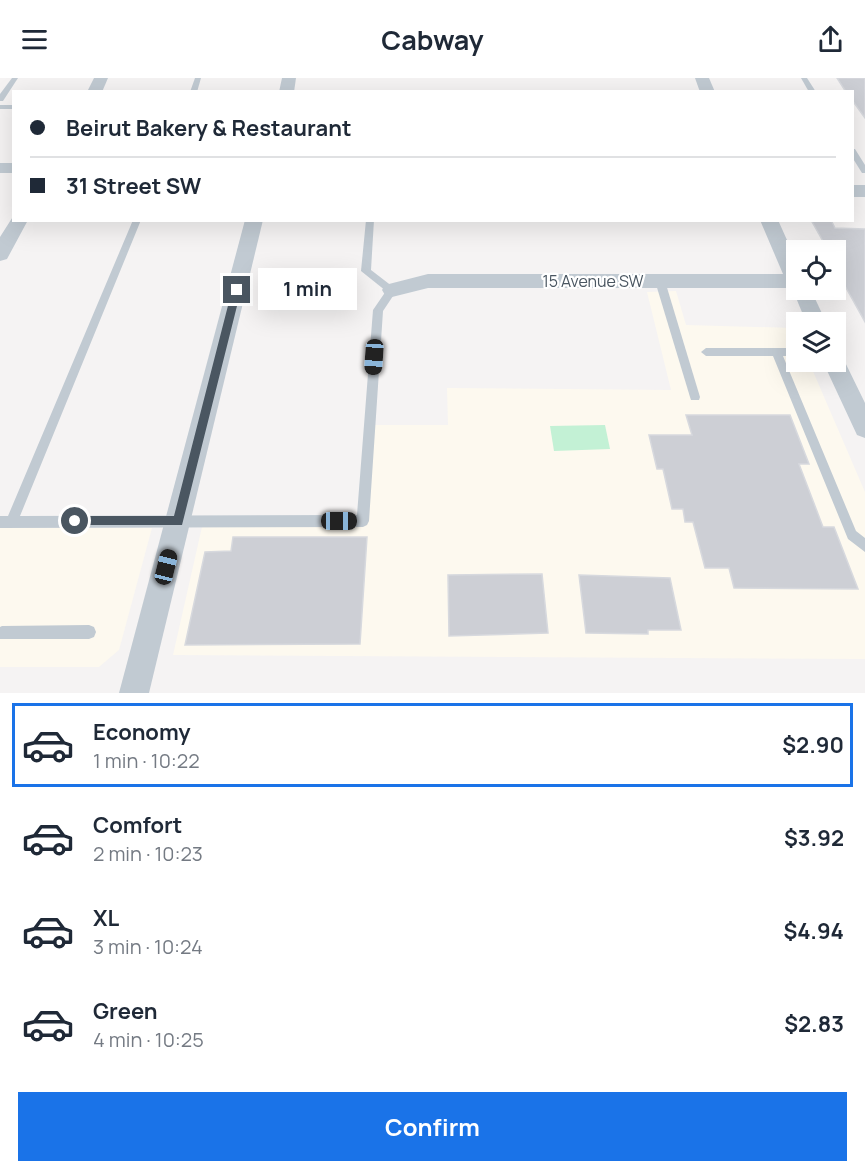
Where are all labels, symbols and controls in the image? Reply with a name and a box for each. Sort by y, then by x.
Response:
text: Cabway [381,21,484,58]
icon: menu [18,23,51,56]
icon: share [814,23,847,56]
text: Beirut Bakery & Restaurant [66,113,352,143]
text: 31 Street SW [66,171,201,201]
map controls [786,240,846,372]
button: locate [786,240,846,300]
callout: 1 min [258,269,357,311]
street label: 15 Avenue SW [542,270,644,292]
text: 1 min [283,275,332,302]
route end [223,276,250,303]
button: layers [786,312,846,372]
car [364,338,384,376]
route start [61,507,88,534]
car [321,512,357,530]
car [153,547,179,587]
text: Economy [93,717,191,747]
icon: car [21,718,75,772]
text: $2.90 [782,730,844,760]
text: 1 min · 10:22 [93,747,200,774]
text: Comfort [93,810,182,840]
icon: car [21,811,75,865]
text: $3.92 [784,823,844,853]
text: 2 min · 10:23 [93,840,203,867]
text: XL [93,903,119,933]
icon: car [21,904,75,958]
text: $4.94 [784,916,844,946]
text: 3 min · 10:24 [93,933,203,960]
text: Green [93,996,158,1026]
icon: car [21,997,75,1051]
text: $2.83 [784,1009,844,1039]
text: 4 min · 10:25 [93,1026,204,1053]
button: Confirm [18,1092,847,1161]

